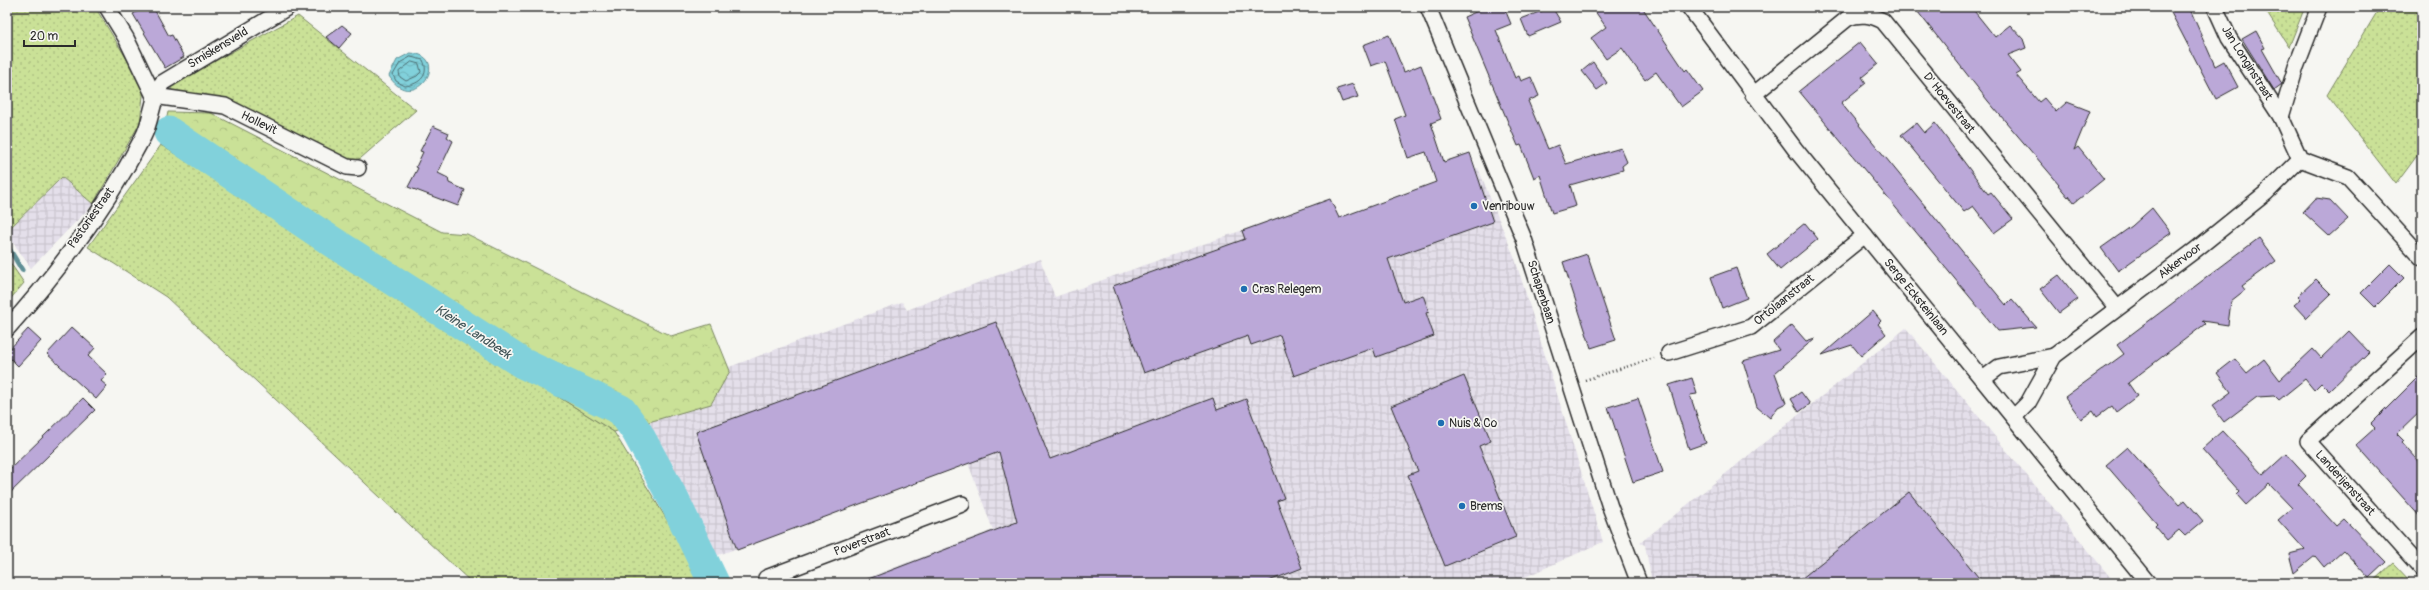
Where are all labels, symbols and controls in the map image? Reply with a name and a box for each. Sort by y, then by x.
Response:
scale bar [24,22,75,48]
street label: Jan Longinstraat [2218,23,2276,103]
street label: Smiskensveld [185,24,251,72]
text: 20 m [30,29,59,44]
street label: D' Hoevestraat [1920,70,1978,137]
street label: Hollevit [239,108,280,138]
street label: Pastoriestraat [65,185,118,251]
place label: Venribouw [1482,199,1535,214]
marker: Venribouw [1469,201,1479,211]
street label: Akkervoor [2155,239,2205,282]
street label: Serge Ecksteinlaan [1880,256,1952,339]
street label: Schapenbaan [1524,258,1558,326]
street label: Ortolaanstraat [1751,271,1817,329]
place label: Cras Relegem [1252,282,1322,297]
marker: Cras Relegem [1239,284,1249,294]
water label: Kleine Landbeek [432,301,515,363]
place label: Nuis & Co [1449,416,1498,431]
marker: Nuis & Co [1436,418,1446,428]
street label: Landerijenstraat [2312,447,2378,519]
place label: Brems [1470,499,1503,514]
marker: Brems [1457,501,1467,511]
street label: Poverstraat [832,524,892,560]

